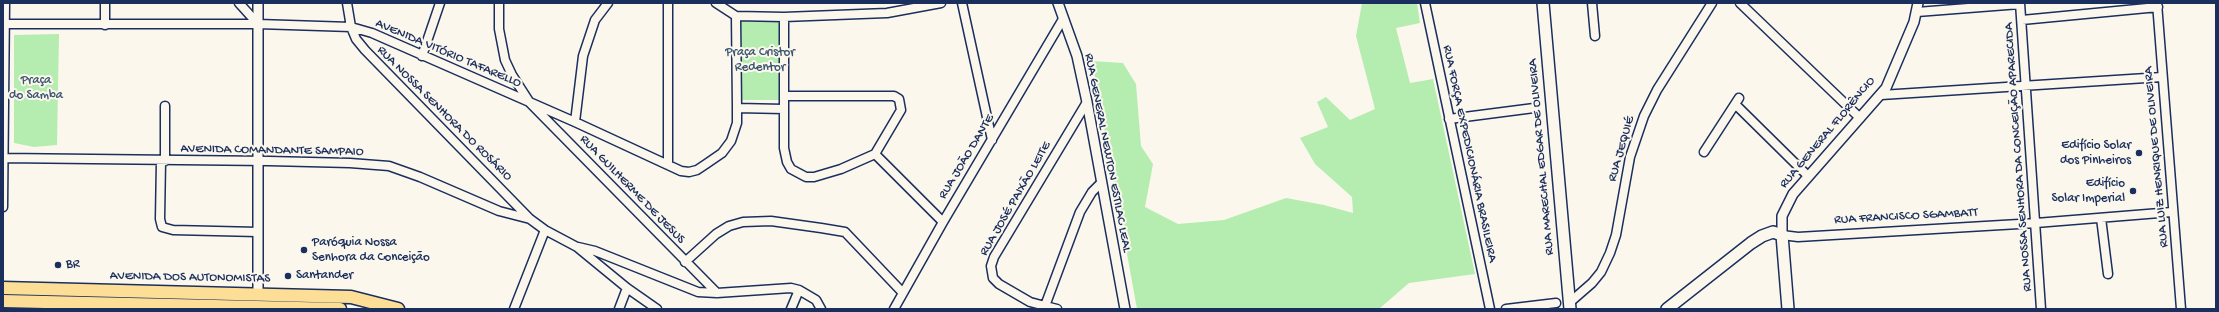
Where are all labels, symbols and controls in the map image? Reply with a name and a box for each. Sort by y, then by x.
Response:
street label: AVENIDA VITÓRIO TAFARELLO [373,16,523,92]
street label: RUA NOSSA SENHORA DA CONCEIÇÃO APARECIDA [2002,22,2036,292]
street label: RUA NOSSA SENHORA DO ROSÁRIO [373,43,515,185]
street label: RUA FORÇA EXPEDICIONÁRIA BRASILEIRA [1438,44,1500,264]
park label: Praça Cristor Redentor [725,45,795,76]
street label: RUA GENERAL NEWTON ESTILAC LEAL [1080,52,1134,254]
street label: RUA MARECHAL EDGAR DE OLIVEIRA [1526,58,1558,256]
street label: RUA LUIZ HENRIQUE DE OLIVEIRA [2141,66,2173,248]
park label: Praça do Samba [9,73,63,104]
street label: RUA GENERAL FLORÊNCIO [1777,74,1879,192]
street label: RUA JOÃO DANTE [936,112,998,202]
street label: RUA JEQUIÉ [1605,114,1639,184]
street label: RUA GUILHERME DE JESUS [576,132,688,248]
place label: Edifício Solar dos Pinheiros [2060,138,2131,169]
street label: RUA JOSÉ PAIXÃO LEITE [977,139,1055,259]
street label: AVENIDA COMANDANTE SAMPAIO [180,142,364,160]
marker: Edifício Solar dos Pinheiros [2134,148,2144,158]
place label: Edifício Solar Imperial [2052,176,2125,207]
marker: Edifício Solar Imperial [2128,186,2138,196]
street label: RUA FRANCISCO SGAMBATT [1834,205,1978,229]
place label: Paróquia Nossa Senhora da Conceição [312,235,430,266]
marker: Paróquia Nossa Senhora da Conceição [299,245,309,255]
place label: BR [66,257,79,273]
marker: BR [53,260,63,270]
place label: Santander [296,268,353,284]
street label: AVENIDA DOS AUTONOMISTAS [110,269,270,287]
marker: Santander [283,271,293,281]

